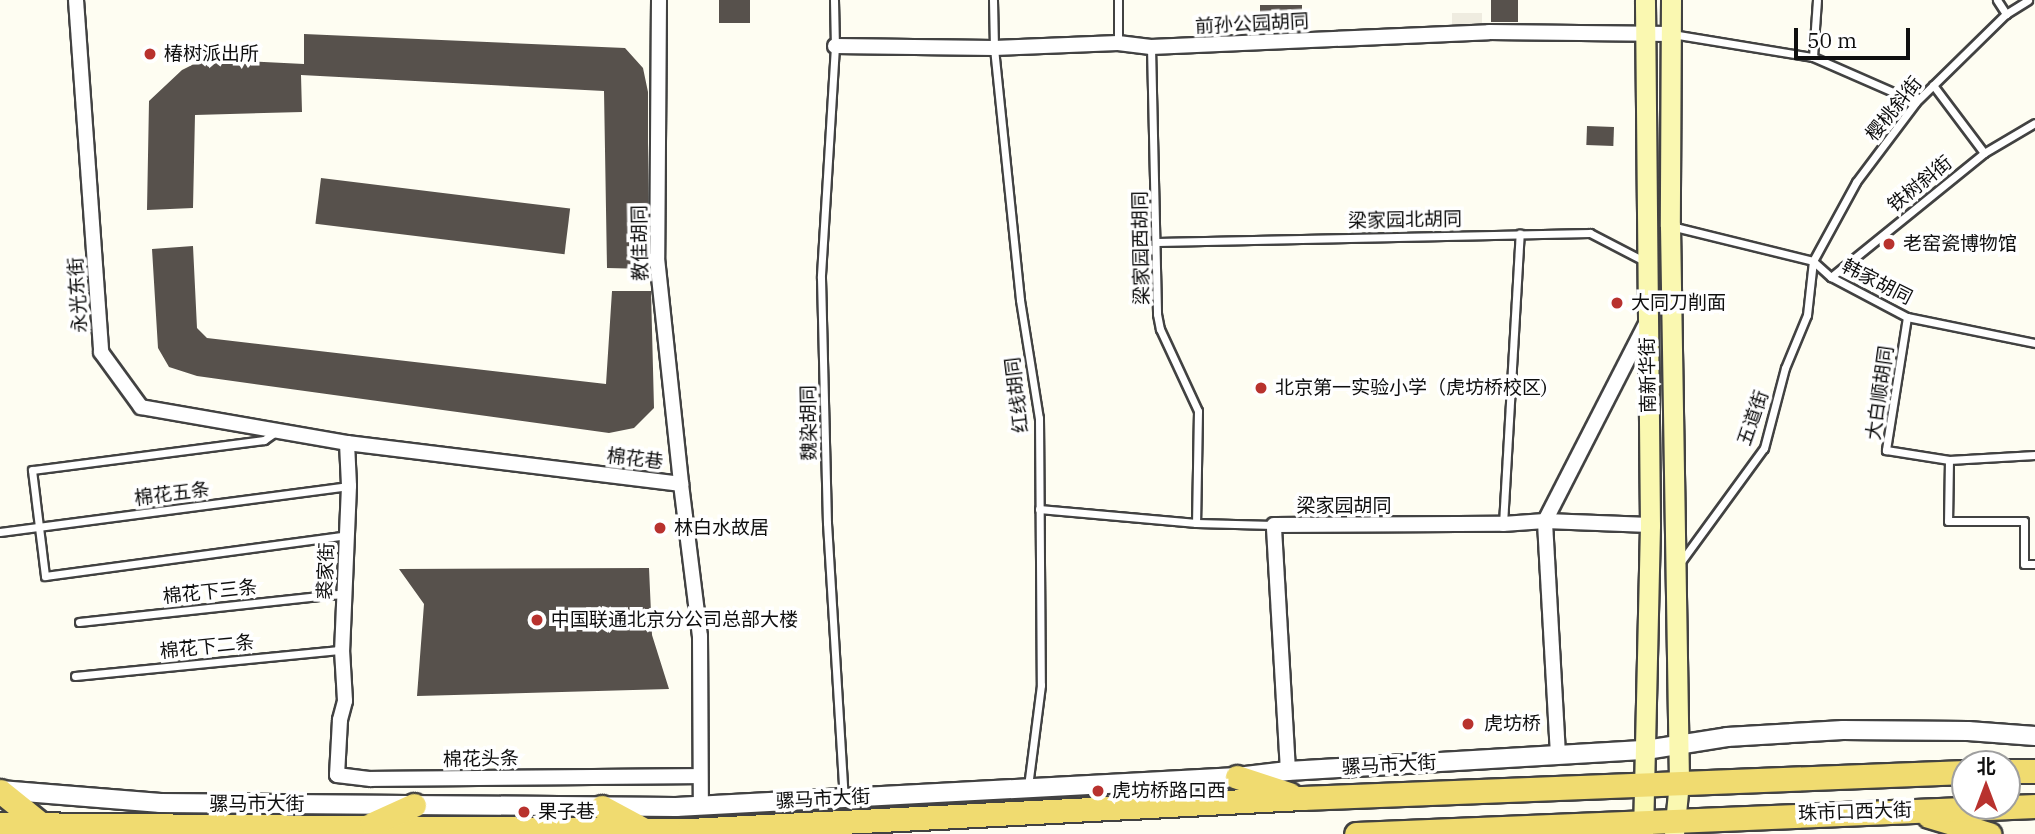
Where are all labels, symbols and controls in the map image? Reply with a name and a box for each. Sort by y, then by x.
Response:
street label: 前孙公园胡同 [1194,10,1310,38]
scale bar [1797,14,1912,58]
text: 50 m [1807,26,1857,54]
place label: 椿树派出所 [164,43,259,65]
marker: 椿树派出所 [142,46,158,62]
street label: 樱桃斜街 [1861,72,1927,146]
street label: 铁树斜街 [1883,151,1957,217]
street label: 梁家园西胡同 [1129,191,1153,305]
street label: 教佳胡同 [628,205,652,281]
street label: 梁家园北胡同 [1348,208,1462,232]
place label: 老窑瓷博物馆 [1903,233,2017,255]
marker: 老窑瓷博物馆 [1881,236,1897,252]
street label: 韩家胡同 [1838,255,1916,309]
street label: 永光东街 [64,256,92,334]
place label: 大同刀削面 [1631,292,1726,314]
marker: 大同刀削面 [1609,295,1625,311]
street label: 南新华街 [1636,337,1660,413]
street label: 大白顺胡同 [1862,344,1898,442]
street label: 红线胡同 [1001,356,1033,434]
place label: 北京第一实验小学（虎坊桥校区) [1275,377,1547,399]
marker: 北京第一实验小学（虎坊桥校区) [1253,380,1269,396]
street label: 魏染胡同 [797,385,821,461]
street label: 五道街 [1733,387,1773,449]
street label: 棉花巷 [605,444,665,474]
street label: 棉花五条 [133,478,211,510]
street label: 梁家园胡同 [1297,495,1391,517]
place label: 林白水故居 [674,517,769,539]
marker: 林白水故居 [652,520,668,536]
street label: 裘家街 [314,542,338,600]
street label: 棉花下三条 [162,576,258,608]
place label: 中国联通北京分公司总部大楼 [551,609,798,631]
marker: 中国联通北京分公司总部大楼 [529,612,545,628]
street label: 棉花下二条 [159,631,255,663]
place label: 虎坊桥 [1484,713,1541,735]
marker: 虎坊桥 [1458,714,1478,734]
street label: 棉花头条 [443,747,519,771]
north arrow [1951,750,2021,820]
street label: 骡马市大街 [1341,751,1437,779]
text: 北 [1976,754,1996,778]
place label: 虎坊桥路口西 [1112,780,1226,802]
marker: 虎坊桥路口西 [1090,783,1106,799]
street label: 骡马市大街 [775,785,871,813]
street label: 骡马市大街 [210,793,304,815]
street label: 珠市口西大街 [1798,799,1912,825]
place label: 果子巷 [538,801,595,823]
marker: 果子巷 [516,804,532,820]

